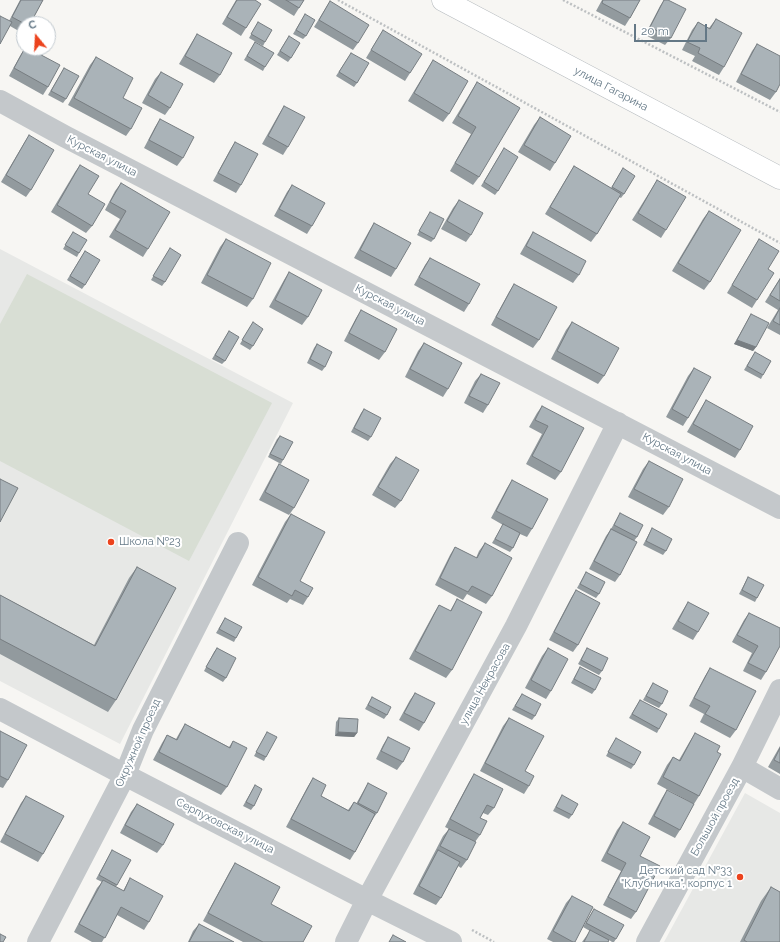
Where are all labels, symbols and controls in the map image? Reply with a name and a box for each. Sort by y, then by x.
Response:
north arrow [16,16,56,56]
scale bar [636,16,709,42]
text: С [27,18,38,32]
text: 20 m [641,24,669,38]
street label: улица Гагарина [572,64,650,114]
street label: Курская улица [65,133,139,179]
street label: Курская улица [353,282,427,328]
street label: Курская улица [640,430,714,478]
place label: Школа №23 [119,535,181,549]
marker: Школа №23 [106,537,116,547]
street label: улица Некрасова [457,641,513,727]
street label: Окружной проезд [113,697,163,789]
street label: Большой проезд [688,776,742,858]
street label: Серпуховская улица [174,796,276,856]
place label: Детский сад №33 "Клубничка", корпус 1 [621,864,732,890]
marker: Детский сад №33 "Клубничка", корпус 1 [735,872,745,882]

